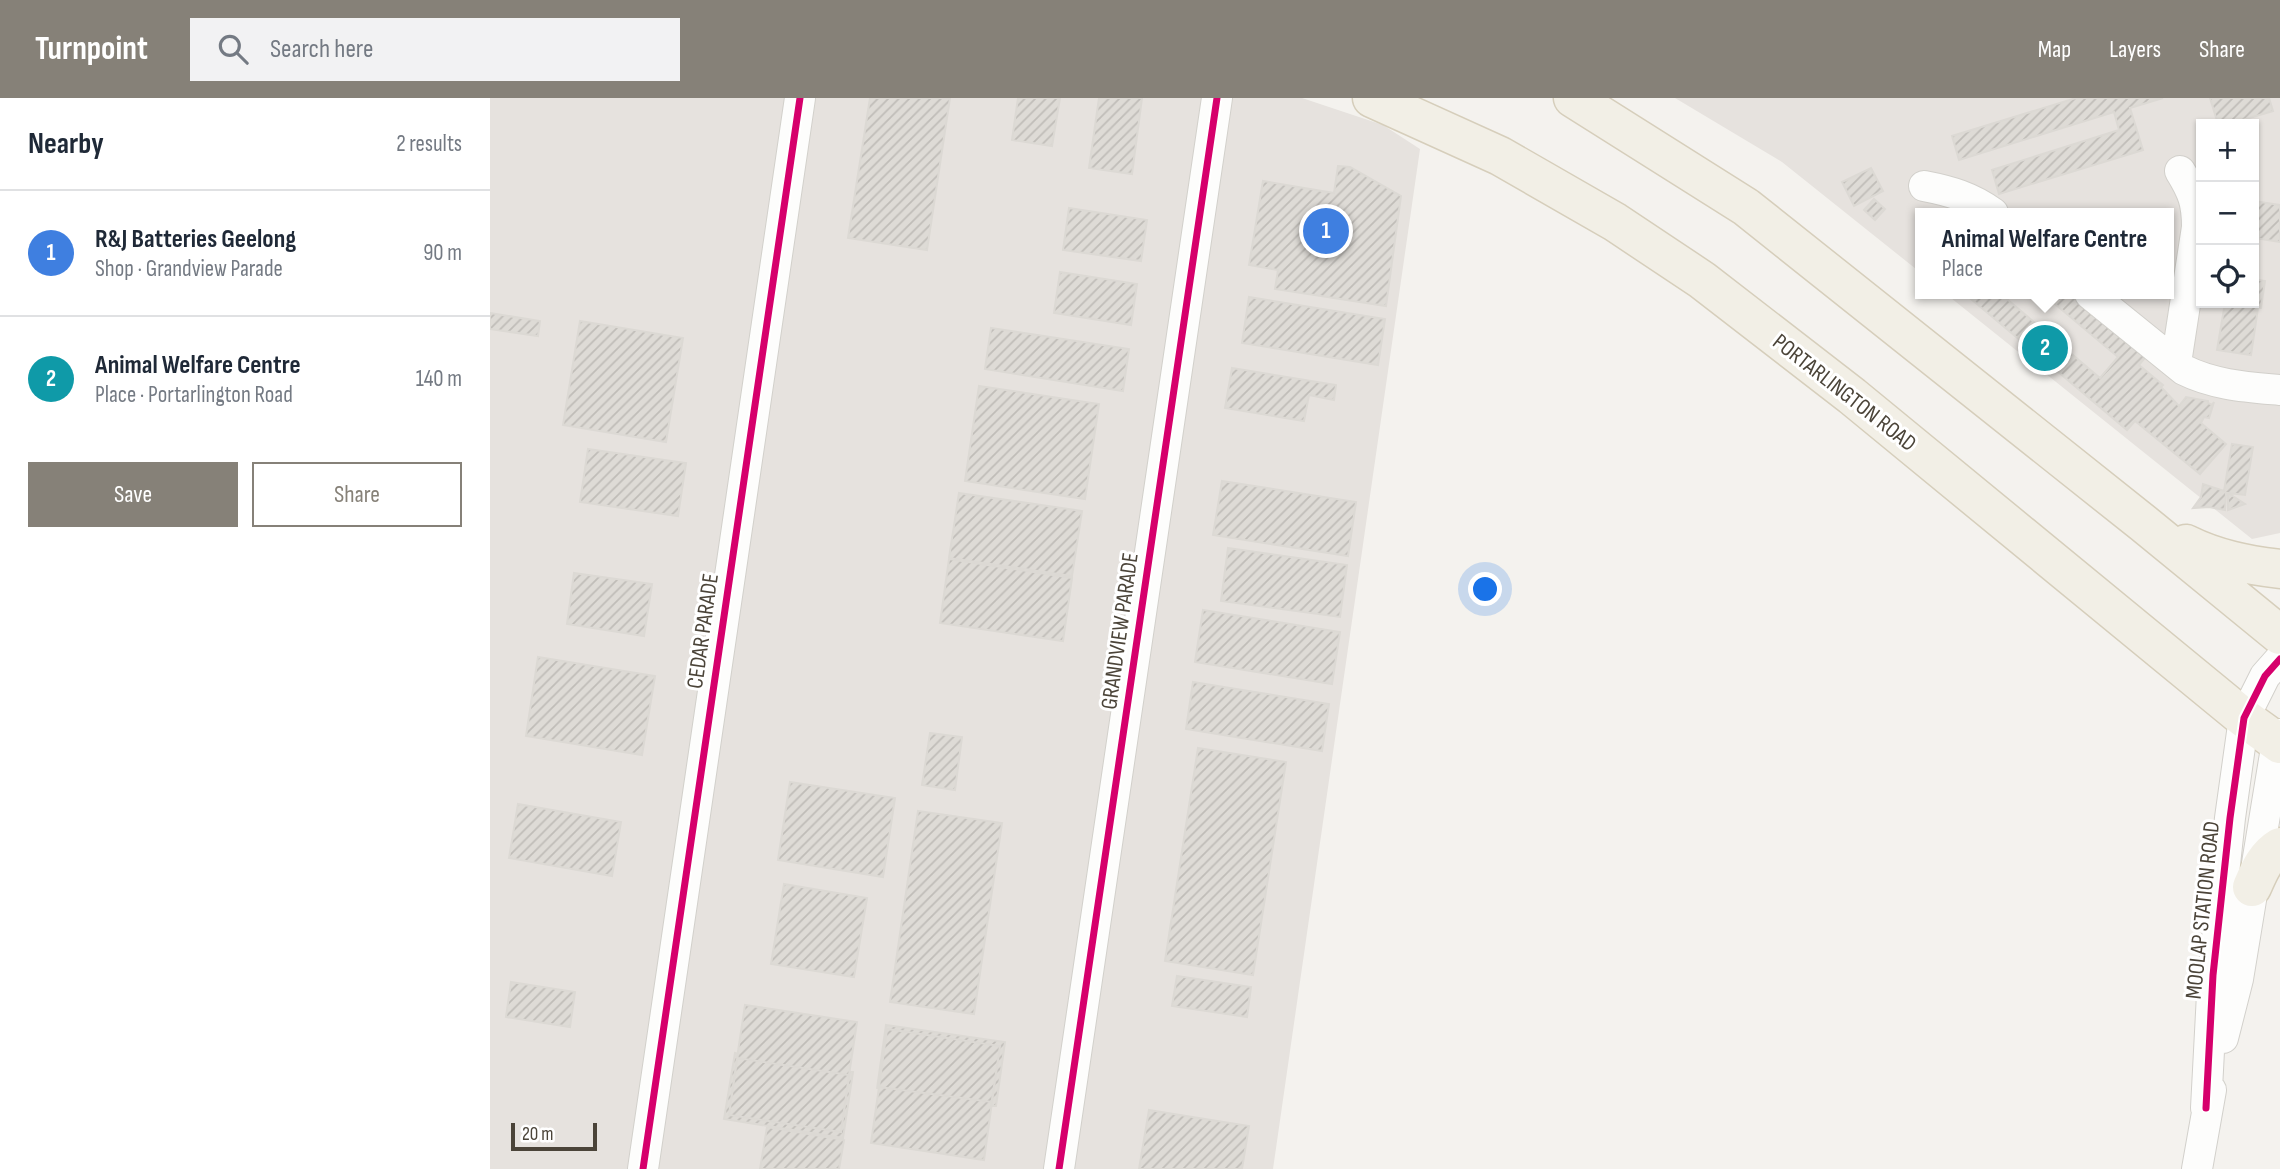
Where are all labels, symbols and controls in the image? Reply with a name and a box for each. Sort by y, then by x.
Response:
search box [190,18,680,81]
text: Turnpoint [35,29,148,69]
icon: search [214,30,252,68]
text: Search here [270,34,373,65]
text: Map [2038,35,2071,64]
text: Layers [2109,35,2161,64]
text: Share [2199,35,2245,64]
map controls [2196,119,2259,308]
button: + [2196,119,2259,182]
text: Nearby [28,126,104,162]
text: 2 results [396,130,462,158]
button: − [2196,182,2259,245]
pin: 1 [1303,205,1349,257]
popup [1915,208,2174,299]
text: R&J Batteries Geelong [95,224,296,255]
text: Animal Welfare Centre [1942,224,2147,255]
text: 1 [46,239,56,267]
text: 90 m [423,239,462,267]
button: locate [2196,245,2259,308]
text: Shop · Grandview Parade [95,255,283,283]
text: Place [1942,255,1983,283]
pin: 2 [2022,322,2068,374]
street label: PORTARLINGTON ROAD [1767,328,1922,458]
text: Animal Welfare Centre [95,350,301,381]
text: 2 [46,365,56,393]
text: 140 m [416,365,462,393]
text: Place · Portarlington Road [95,381,293,409]
button: Save [28,462,238,527]
button: Share [252,462,462,527]
street label: GRANDVIEW PARADE [1095,551,1145,711]
street label: CEDAR PARADE [681,572,725,690]
your location [1468,572,1502,606]
street label: MOOLAP STATION ROAD [2180,820,2226,1000]
scale bar [511,1120,597,1152]
text: 20 m [522,1123,554,1146]

